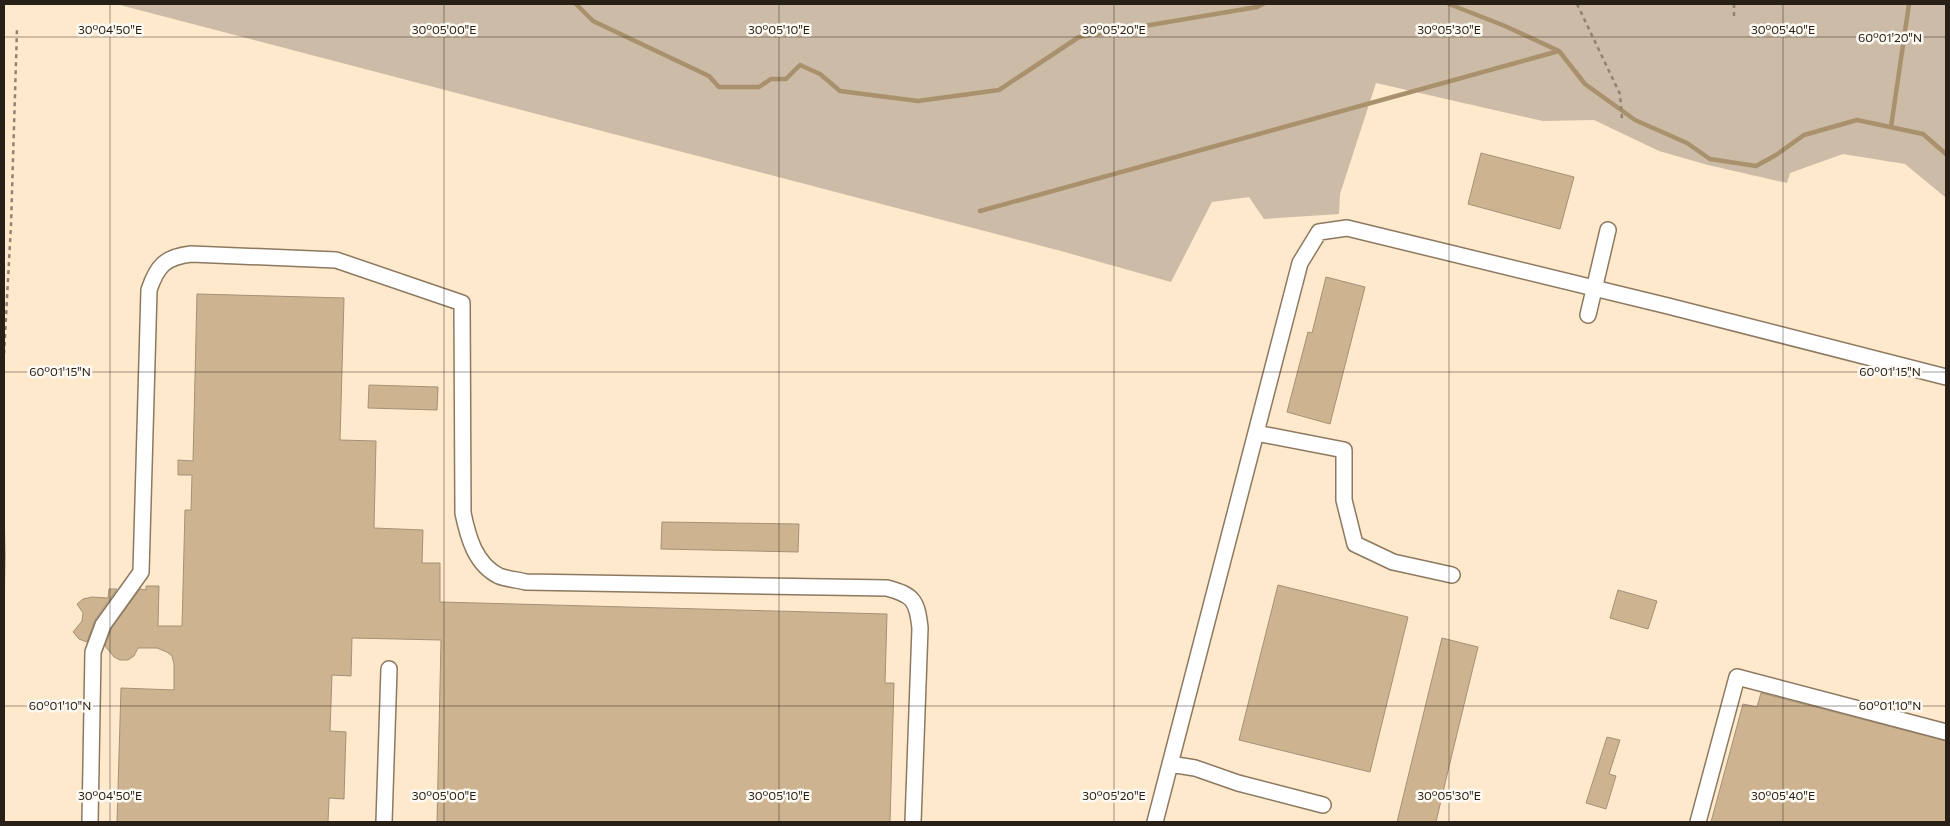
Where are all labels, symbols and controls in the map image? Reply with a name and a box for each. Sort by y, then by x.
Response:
text: 30°04'50"E [78,22,142,36]
text: 30°05'00"E [412,22,476,36]
text: 30°05'10"E [748,22,810,36]
text: 30°05'20"E [1082,22,1146,36]
text: 30°05'30"E [1417,22,1481,36]
text: 30°05'40"E [1751,22,1815,36]
text: 60°01'20"N [1858,30,1922,44]
text: 60°01'15"N [29,364,91,378]
text: 60°01'15"N [1859,364,1921,378]
text: 60°01'10"N [29,698,91,712]
text: 60°01'10"N [1859,698,1921,712]
text: 30°04'50"E [78,788,142,802]
text: 30°05'00"E [412,788,476,802]
text: 30°05'10"E [748,788,810,802]
text: 30°05'20"E [1082,788,1146,802]
text: 30°05'30"E [1417,788,1481,802]
text: 30°05'40"E [1751,788,1815,802]

